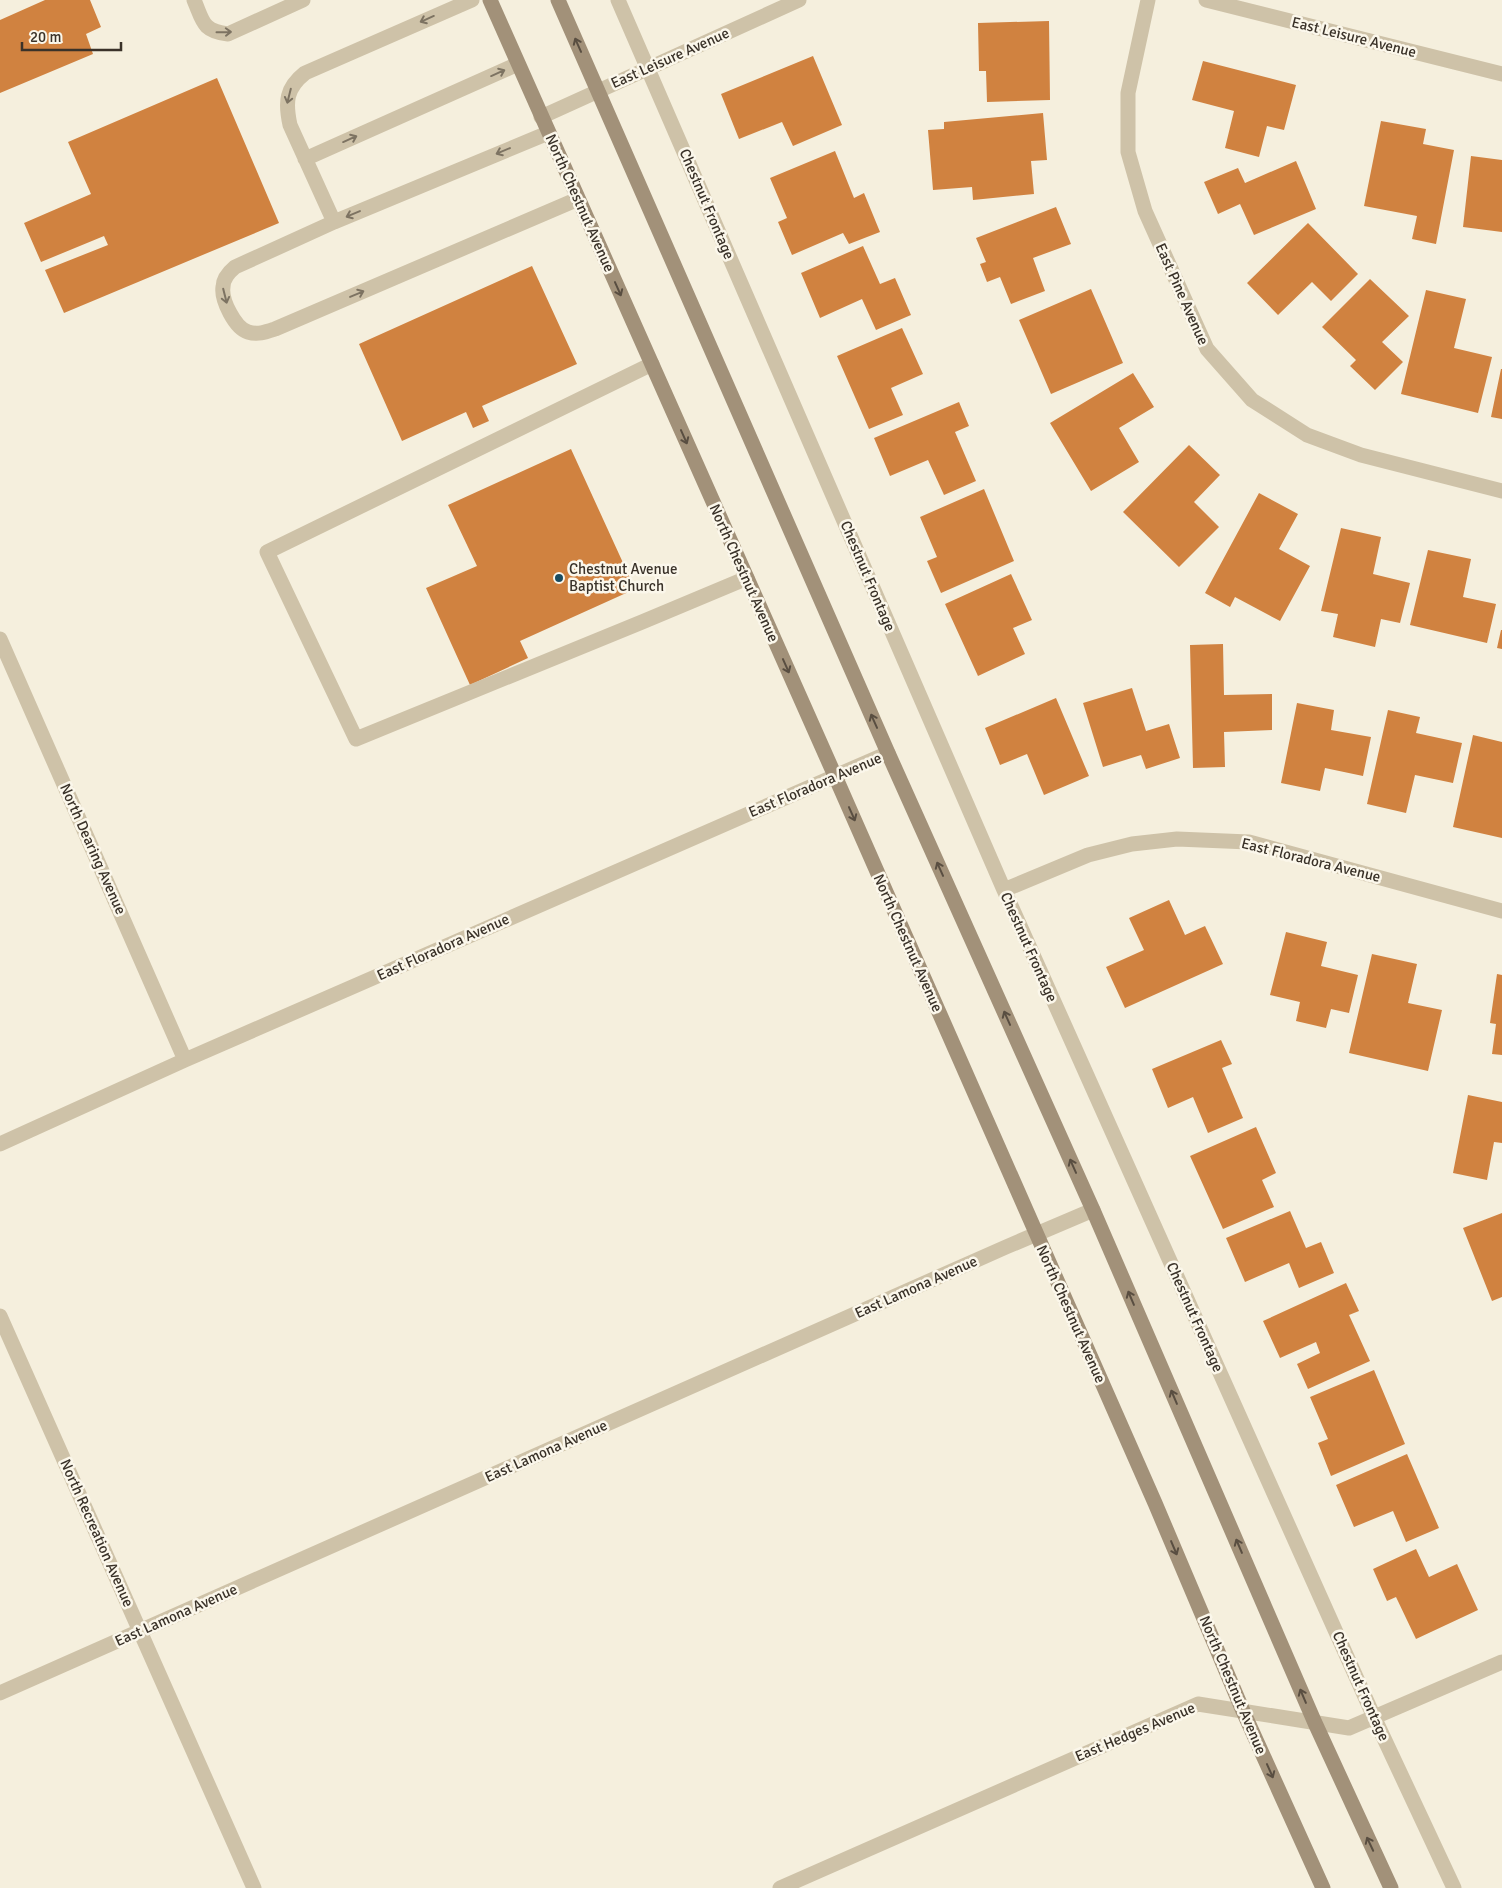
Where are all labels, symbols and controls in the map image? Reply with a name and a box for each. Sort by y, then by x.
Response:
street label: East Leisure Avenue [1290,13,1418,61]
one-way arrow [420,15,435,25]
scale bar [22,20,121,52]
street label: East Leisure Avenue [608,24,732,92]
one-way arrow [215,27,231,37]
text: 20 m [30,28,61,46]
one-way arrow [572,38,582,53]
one-way arrow [490,67,505,77]
one-way arrow [284,88,294,104]
street label: North Chestnut Avenue [541,131,619,275]
one-way arrow [342,134,357,144]
street label: Chestnut Frontage [676,146,738,262]
one-way arrow [496,147,511,157]
one-way arrow [346,209,361,219]
street label: East Pine Avenue [1151,240,1213,348]
one-way arrow [614,281,623,296]
one-way arrow [221,287,230,303]
one-way arrow [349,289,364,299]
one-way arrow [680,429,690,444]
street label: North Chestnut Avenue [705,501,783,645]
street label: Chestnut Frontage [837,518,899,634]
place label: Chestnut Avenue Baptist Church [569,560,677,595]
marker: Chestnut Avenue Baptist Church [553,572,565,584]
one-way arrow [781,658,791,673]
one-way arrow [869,714,879,729]
street label: East Floradora Avenue [746,749,884,821]
street label: North Dearing Avenue [56,781,130,917]
one-way arrow [847,806,857,821]
street label: East Floradora Avenue [1239,834,1383,886]
one-way arrow [935,862,945,877]
street label: North Chestnut Avenue [869,871,947,1015]
street label: Chestnut Frontage [997,889,1061,1005]
street label: East Floradora Avenue [374,910,512,984]
one-way arrow [1001,1011,1011,1026]
one-way arrow [1068,1159,1077,1174]
street label: North Chestnut Avenue [1032,1242,1110,1386]
street label: East Lamona Avenue [852,1252,980,1322]
street label: Chestnut Frontage [1163,1259,1227,1375]
one-way arrow [1125,1291,1135,1306]
one-way arrow [1169,1390,1179,1405]
street label: East Lamona Avenue [482,1416,610,1486]
street label: North Recreation Avenue [56,1456,138,1610]
one-way arrow [1233,1539,1242,1554]
one-way arrow [1169,1540,1179,1555]
street label: East Lamona Avenue [112,1580,240,1650]
street label: North Chestnut Avenue [1196,1613,1270,1757]
street label: Chestnut Frontage [1329,1628,1393,1744]
one-way arrow [1298,1689,1308,1704]
street label: East Hedges Avenue [1072,1699,1198,1765]
one-way arrow [1266,1763,1275,1778]
one-way arrow [1365,1837,1375,1852]

